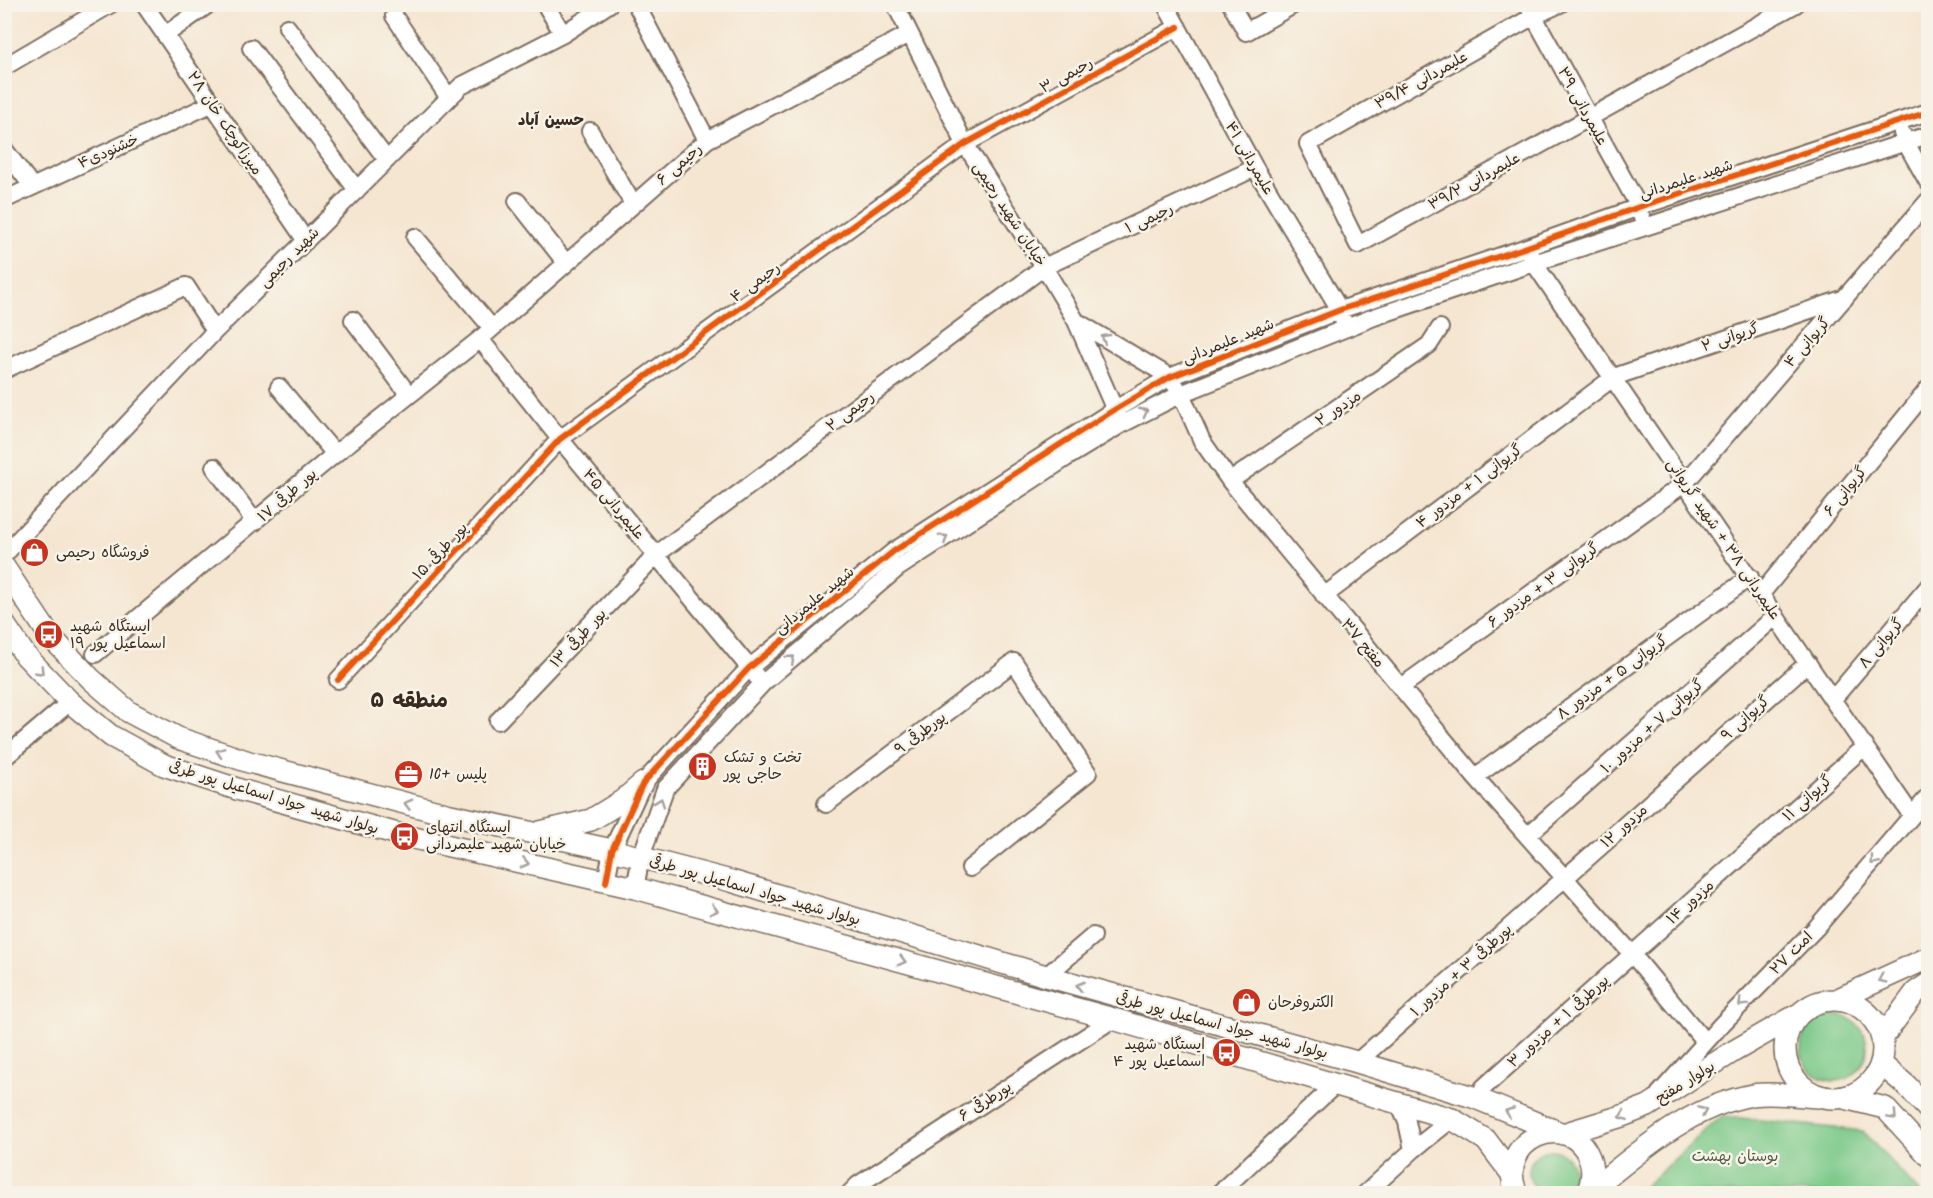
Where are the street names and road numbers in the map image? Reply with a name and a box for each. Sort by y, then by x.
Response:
street label: علیمردانی ۳۹/۴ [1371,45,1472,116]
street label: رحیمی ۳ [1035,51,1098,100]
street label: علیمردانی ۳۹ [1551,63,1614,150]
street label: میرزاکوچک خان ۲۸ [180,67,268,181]
street label: علیمردانی ۴۱ [1218,117,1280,200]
street label: خشنودی۴ [74,128,143,176]
street label: رحیمی ۶ [651,138,708,192]
street label: علیمردانی ۳۹/۲ [1424,147,1525,217]
street label: شهید علیمردانی [1636,154,1736,206]
street label: خیابان شهید رحیمی [966,157,1052,272]
street label: رحیمی ۱ [1121,197,1178,241]
street label: شهید رحیمی [254,222,326,294]
street label: رحیمی ۴ [726,256,786,309]
street label: گریوانی ۴ [1779,312,1837,373]
street label: شهید علیمردانی [1179,313,1278,371]
street label: گریوانی ۲ [1698,317,1762,359]
street label: مزدور ۲ [1311,385,1366,433]
street label: رحیمی ۲ [821,386,880,438]
street label: گریوانی ۱ + مزدور ۴ [1411,439,1528,535]
street label: علیمردانی ۳۸ + شهید گریوانی [1660,454,1786,625]
street label: گریوانی ۶ [1818,461,1874,522]
street label: پور طرقی ۱۷ [252,463,323,529]
street label: علیمردانی ۴۵ [576,464,650,545]
street label: پور طرقی ۱۵ [407,517,474,586]
street label: گریوانی ۳ + مزدور ۶ [1483,537,1604,635]
street label: شهید علیمردانی [769,561,860,641]
street label: پور طرقی ۱۳ [545,603,613,674]
street label: گریوانی ۸ [1853,613,1910,674]
street label: مفتح ۳۷ [1334,614,1390,674]
street label: گریوانی ۵ + مزدور ۸ [1552,629,1673,726]
street label: گریوانی ۷ + مزدور ۱۰ [1595,674,1710,780]
street label: گریوانی ۹ [1716,690,1776,747]
street label: پورطرقی ۹ [890,706,952,761]
street label: بولوار شهید جواد اسماعیل پور طرقی [166,755,382,841]
street label: گریوانی ۱۱ [1777,770,1838,828]
street label: مزدور ۱۲ [1596,799,1654,855]
street label: بولوار شهید جواد اسماعیل پور طرقی [646,849,863,933]
street label: مزدور ۱۴ [1661,875,1720,931]
street label: پورطرقی ۳ + مزدور ۱ [1405,918,1518,1023]
street label: امت ۲۷ [1764,926,1819,981]
street label: پورطرقی ۱ + مزدور ۳ [1502,969,1615,1074]
street label: بولوار شهید جواد اسماعیل پور طرقی [1113,986,1330,1066]
street label: بولوار مفتح [1651,1055,1720,1111]
street label: پورطرقی ۶ [954,1076,1017,1128]

